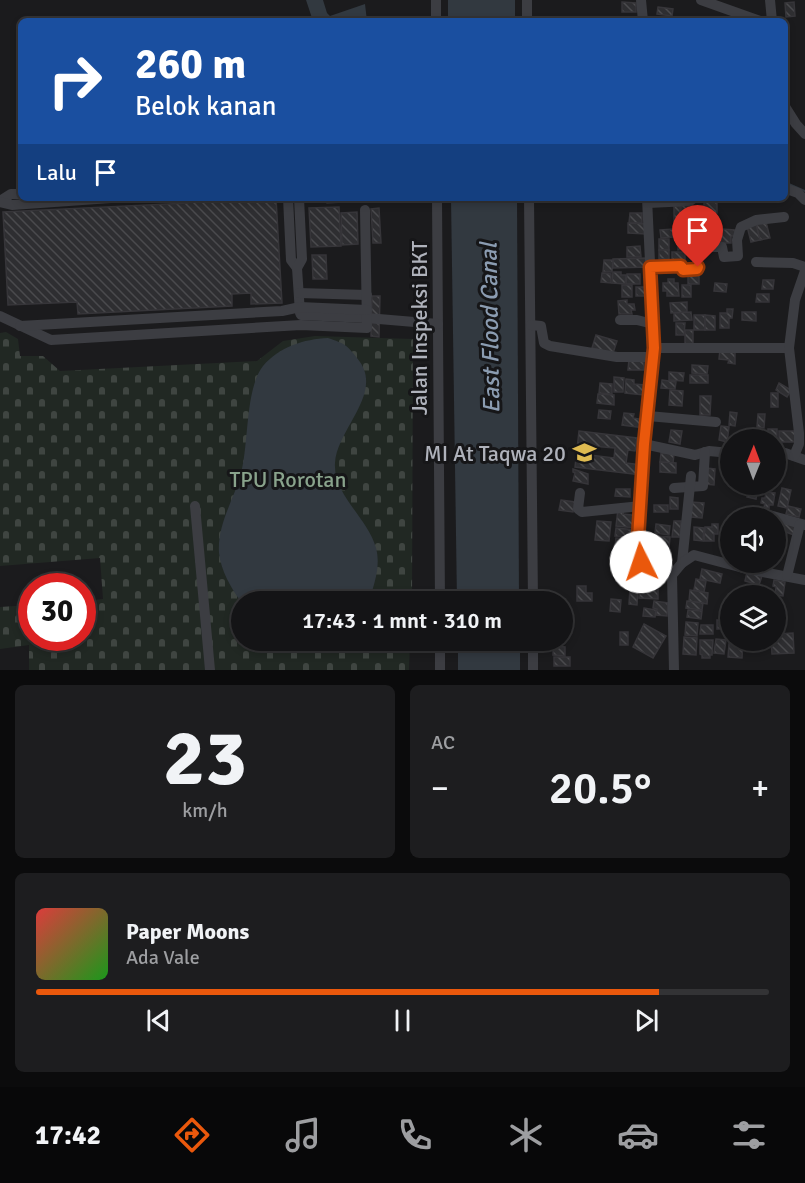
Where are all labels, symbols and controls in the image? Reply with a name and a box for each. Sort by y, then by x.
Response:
text: 260 m [135,39,246,90]
icon: right [36,42,114,120]
text: Belok kanan [135,90,276,123]
icon: arrive [89,156,122,189]
text: Lalu [36,159,77,186]
pin [672,205,723,267]
icon: arrive [681,214,714,247]
water label: East Flood Canal [473,240,506,414]
street label: Jalan Inspeksi BKT [406,241,433,415]
north arrow [720,429,786,495]
map controls [720,429,786,651]
place label: MI At Taqwa 20 [424,440,566,467]
school or university icon: MI At Taqwa 20 [571,440,597,466]
park label: TPU Rorotan [230,466,347,493]
button: sound [720,507,786,573]
position arrow [609,530,673,594]
speed limit sign: 30 [18,573,96,651]
button: layers [720,585,786,651]
text: 17:43 · 1 mnt · 310 m [302,607,502,634]
text: 23 [163,711,247,807]
text: AC [431,730,455,755]
text: 20.5° [549,761,651,816]
text: − [431,768,449,809]
text: + [751,768,769,809]
text: km/h [182,798,228,823]
text: Paper Moons [126,918,249,945]
text: Ada Vale [126,945,200,970]
icon: previous [142,1004,175,1037]
icon: pause [386,1004,419,1037]
icon: next [630,1004,663,1037]
icon: directions [171,1114,213,1156]
icon: music [282,1114,324,1156]
icon: phone [394,1114,436,1156]
icon: climate [505,1114,547,1156]
icon: car [617,1114,659,1156]
icon: filters [728,1114,770,1156]
text: 17:42 [35,1119,101,1152]

